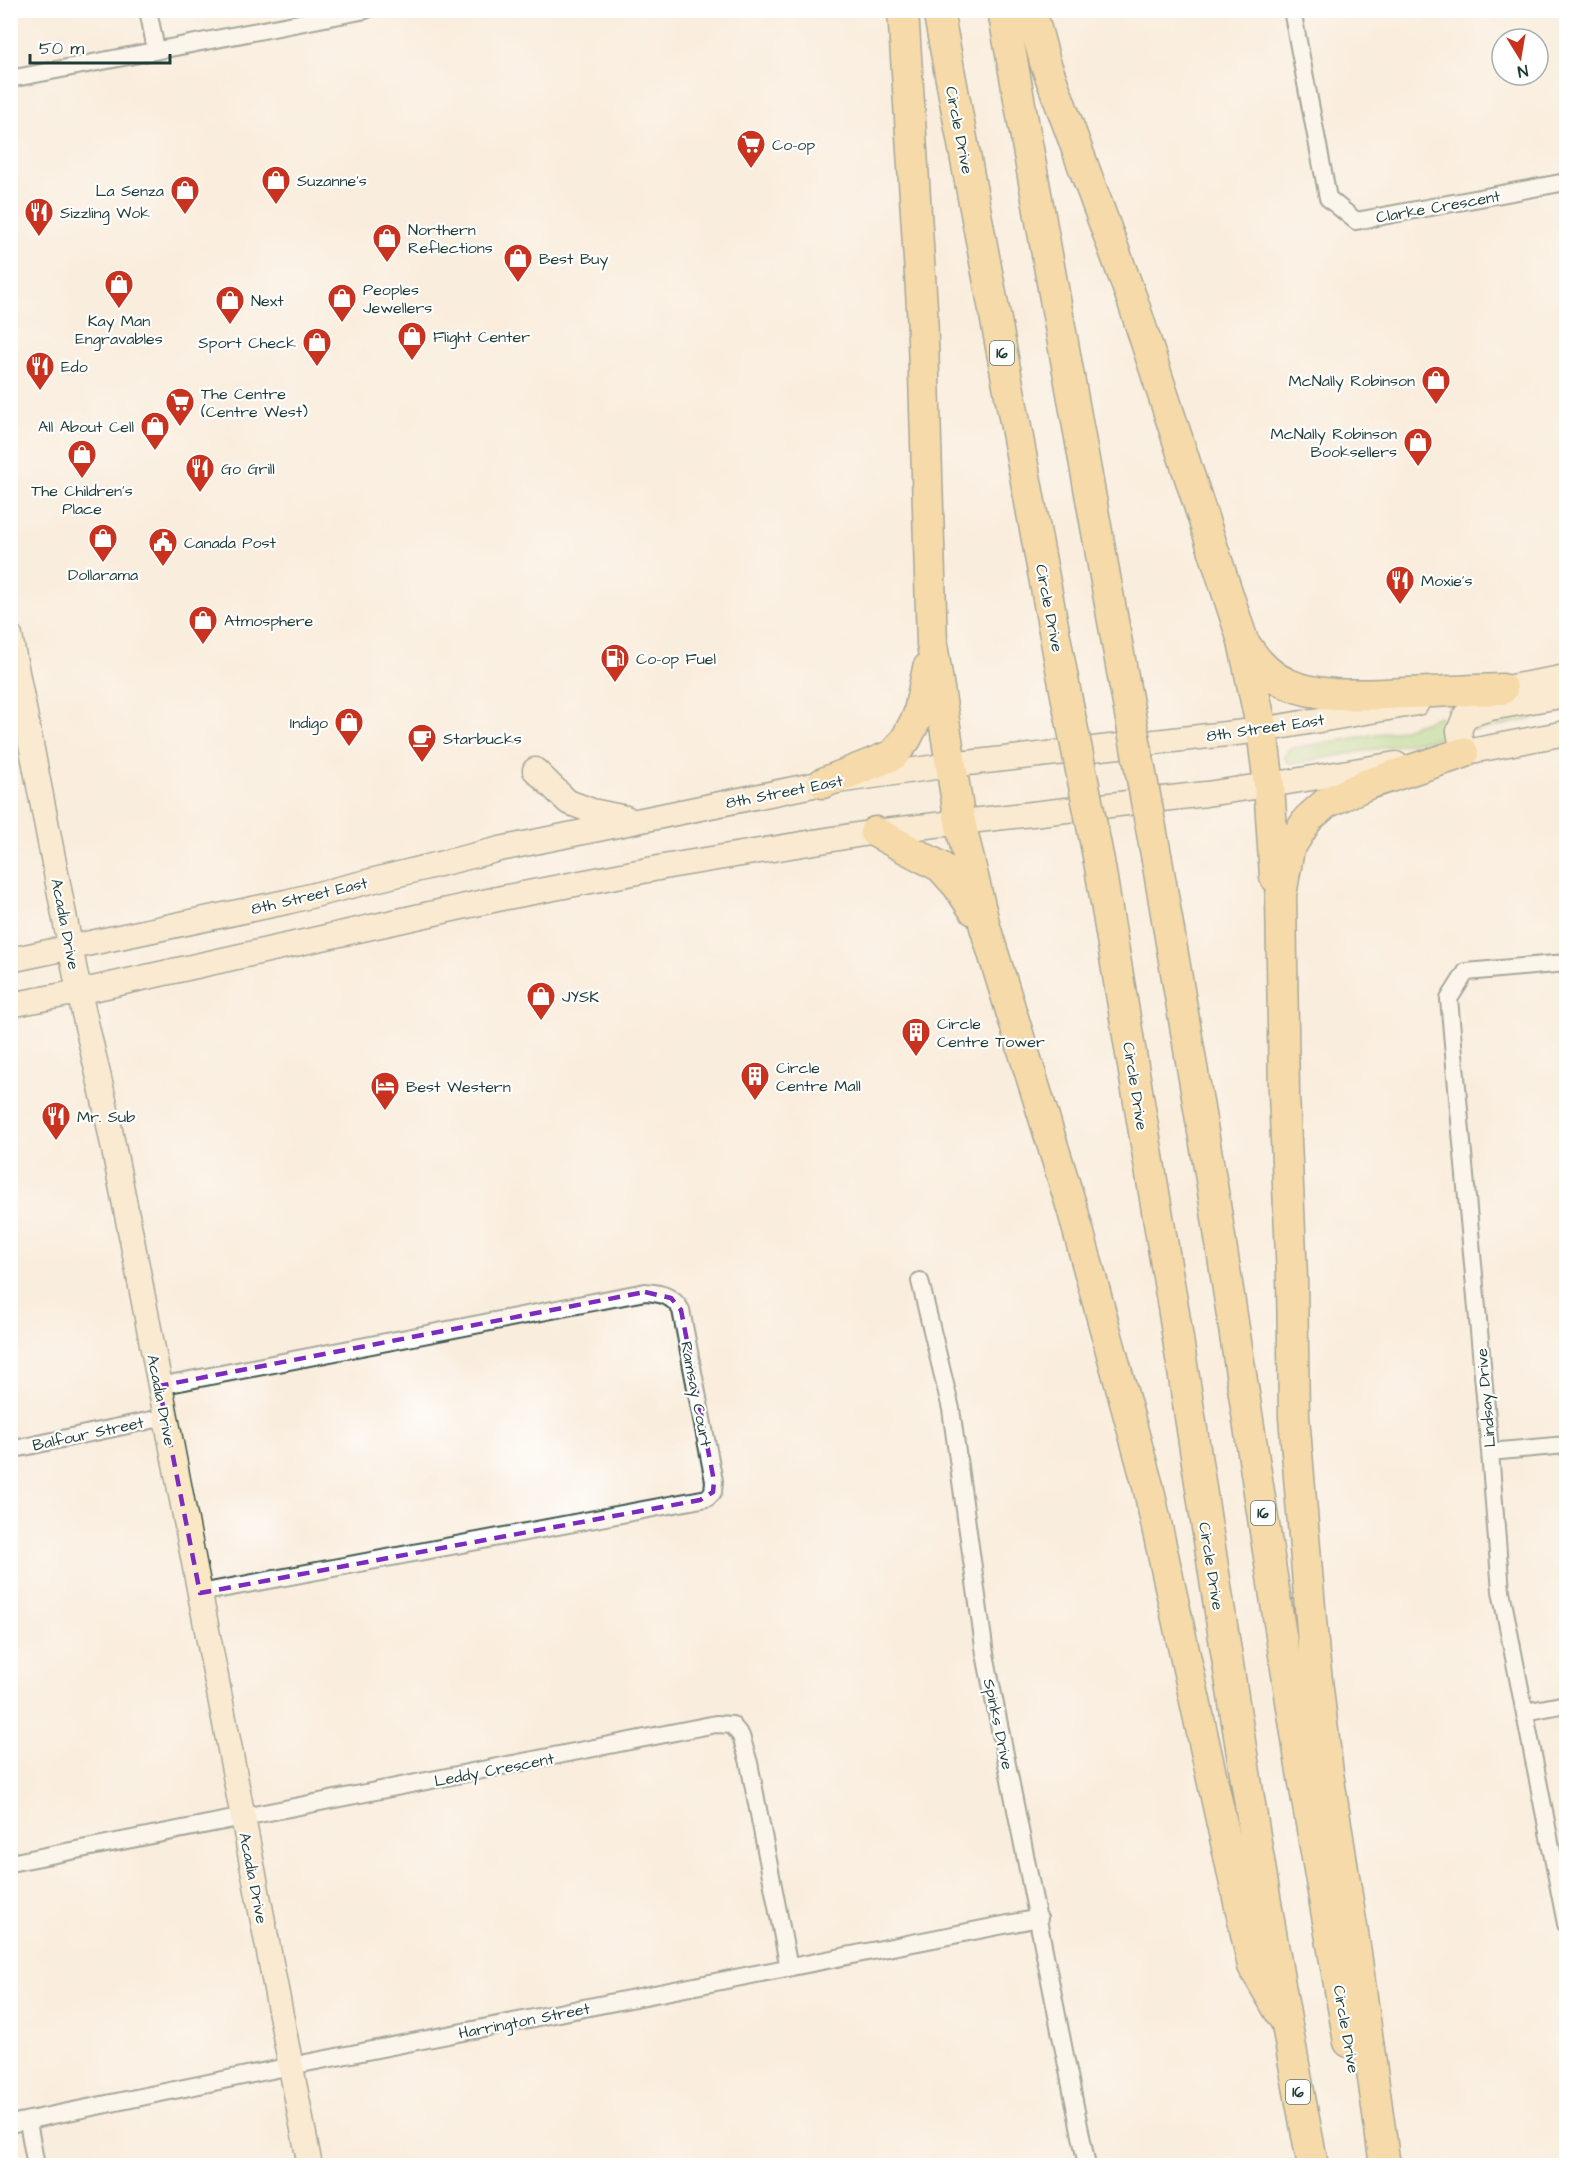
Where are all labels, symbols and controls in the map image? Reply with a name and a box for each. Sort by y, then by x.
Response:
scale bar [30,27,170,65]
north arrow [1490,27,1550,87]
text: 50 m [39,36,84,61]
text: N [1516,59,1530,82]
street label: Circle Drive [940,84,978,176]
supermarket icon: Co-op [735,128,767,170]
place label: Co-op [772,134,815,156]
shop icon: Suzanne's [260,164,292,206]
place label: Suzanne's [297,170,367,192]
shop icon: La Senza [169,174,201,216]
place label: La Senza [95,180,164,202]
street label: Clarke Crescent [1374,185,1503,229]
restaurant icon: Sizzling Wok [23,196,55,238]
place label: Sizzling Wok [60,202,150,225]
place label: Northern Reflections [408,219,493,259]
shop icon: Northern Reflections [371,222,403,264]
shop icon: Best Buy [502,242,534,284]
place label: Best Buy [539,248,608,271]
shop icon: Kay Man Engravables [103,268,135,310]
place label: Peoples Jewellers [363,279,432,319]
shop icon: Peoples Jewellers [326,282,358,324]
shop icon: Next [214,284,246,326]
place label: Next [251,290,284,312]
place label: Kay Man Engravables [75,310,163,351]
shop icon: Flight Center [396,320,428,362]
shop icon: Sport Check [301,326,333,368]
place label: Flight Center [433,326,530,349]
place label: Sport Check [198,332,296,354]
road number: 16 [990,341,1014,365]
restaurant icon: Edo [24,350,56,392]
place label: Edo [61,356,88,378]
shop icon: McNally Robinson [1420,364,1452,406]
place label: McNally Robinson [1288,370,1415,393]
place label: The Centre (Centre West) [201,383,308,423]
supermarket icon: The Centre (Centre West) [164,386,196,428]
shop icon: All About Cell [139,410,171,452]
place label: All About Cell [38,416,134,438]
place label: McNally Robinson Booksellers [1270,423,1397,463]
shop icon: McNally Robinson Booksellers [1402,426,1434,468]
shop icon: The Children's Place [66,438,98,480]
restaurant icon: Go Grill [184,452,216,494]
place label: Go Grill [221,458,275,480]
place label: The Children's Place [31,480,133,520]
shop icon: Dollarama [87,522,119,564]
public building icon: Canada Post [147,526,179,568]
place label: Canada Post [184,532,277,554]
street label: Circle Drive [1030,562,1068,654]
place label: Dollarama [68,564,138,586]
restaurant icon: Moxie's [1384,564,1416,606]
place label: Moxie's [1421,570,1472,592]
shop icon: Atmosphere [187,604,219,646]
place label: Atmosphere [224,610,314,632]
fuel station icon: Co-op Fuel [599,642,631,684]
place label: Co-op Fuel [636,648,716,670]
shop icon: Indigo [333,706,365,748]
street label: 8th Street East [1205,709,1326,747]
place label: Indigo [290,712,328,735]
cafe icon: Starbucks [406,722,438,764]
place label: Starbucks [443,728,522,750]
street label: 8th Street East [724,770,845,814]
street label: 8th Street East [249,872,370,920]
street label: Acadia Drive [45,877,85,972]
shop icon: JYSK [525,980,557,1022]
place label: JYSK [562,986,599,1008]
place label: Circle Centre Tower [937,1013,1045,1053]
building icon: Circle Centre Tower [900,1016,932,1058]
street label: Circle Drive [1117,1041,1153,1132]
place label: Circle Centre Mall [776,1057,861,1097]
building icon: Circle Centre Mall [739,1060,771,1102]
hotel icon: Best Western [369,1070,401,1112]
place label: Best Western [406,1076,511,1098]
restaurant icon: Mr. Sub [40,1100,72,1142]
place label: Mr. Sub [77,1106,135,1128]
street label: Ramsay Court [674,1340,717,1450]
street label: Lindsay Drive [1471,1347,1502,1449]
street label: Acadia Drive [141,1353,181,1448]
street label: Balfour Street [31,1411,146,1457]
road number: 16 [1251,1501,1275,1525]
street label: Circle Drive [1193,1521,1229,1612]
street label: Spinks Drive [978,1677,1018,1772]
street label: Leddy Crescent [432,1747,557,1793]
street label: Acadia Drive [233,1831,273,1926]
street label: Circle Drive [1327,1984,1365,2075]
street label: Harrington Street [457,1997,592,2045]
road number: 16 [1286,2080,1310,2104]

